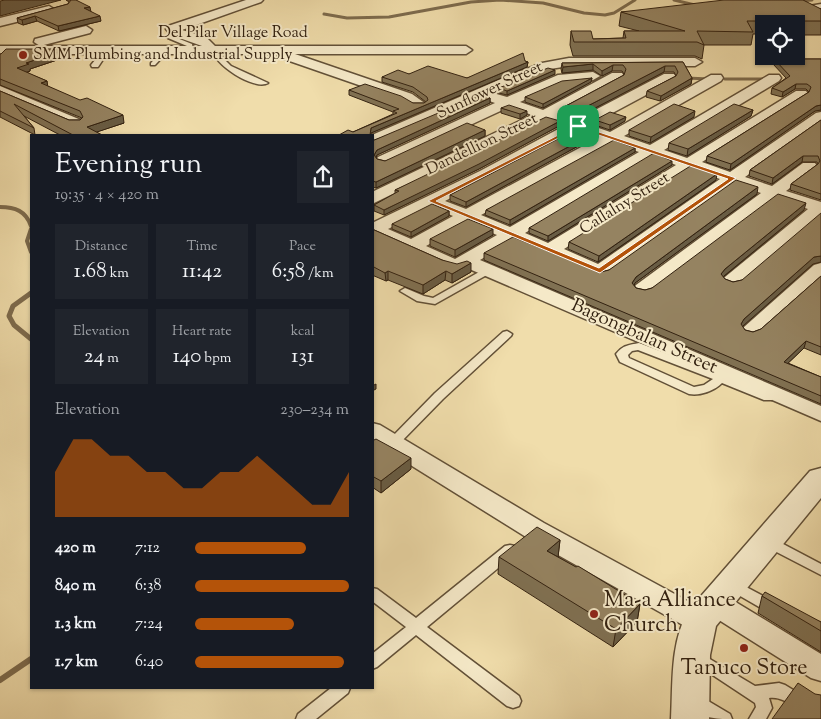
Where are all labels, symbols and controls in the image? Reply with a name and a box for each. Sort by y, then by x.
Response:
map controls [755,15,805,65]
button: locate [755,15,805,65]
street label: Del Pilar Village Road [158,22,308,45]
place label: SMM Plumbing and Industrial Supply [33,44,292,67]
marker: SMM Plumbing and Industrial Supply [17,49,29,61]
street label: Sunflower Street [433,56,547,126]
pin [557,105,599,147]
street label: Dandellion Street [422,108,542,182]
icon: arrive [564,112,592,140]
text: Evening run [55,145,202,185]
button: share [297,151,349,203]
street label: Callalny Street [575,167,675,241]
text: 19:35 · 4 × 420 m [55,184,159,207]
text: Distance [75,237,128,257]
text: Time [186,237,218,257]
text: Pace [289,237,316,257]
text: 1.68 [74,257,107,287]
text: 11:42 [182,257,222,287]
text: 6:58 [272,257,305,287]
text: km [107,264,129,284]
text: /km [305,264,333,284]
street label: Bagongbalan Street [566,293,722,382]
text: Elevation [73,322,130,342]
text: Heart rate [172,322,232,342]
text: kcal [291,322,315,342]
text: 24 [84,342,104,372]
text: 140 [173,342,201,372]
text: 131 [291,342,314,372]
text: m [104,349,119,369]
text: bpm [201,349,231,369]
text: Elevation [55,399,120,422]
text: 230–234 m [280,399,349,422]
text: 420 m [55,537,96,560]
text: 7:12 [135,537,160,560]
text: 840 m [55,575,96,598]
text: 6:38 [135,575,161,598]
place label: Ma-a Alliance Church [604,585,736,642]
marker: Ma-a Alliance Church [588,608,600,620]
text: 1.3 km [55,613,96,636]
text: 7:24 [135,613,163,636]
marker: Tanuco Store [738,642,750,654]
text: 1.7 km [55,651,98,674]
text: 6:40 [135,651,163,674]
place label: Tanuco Store [681,653,807,685]

